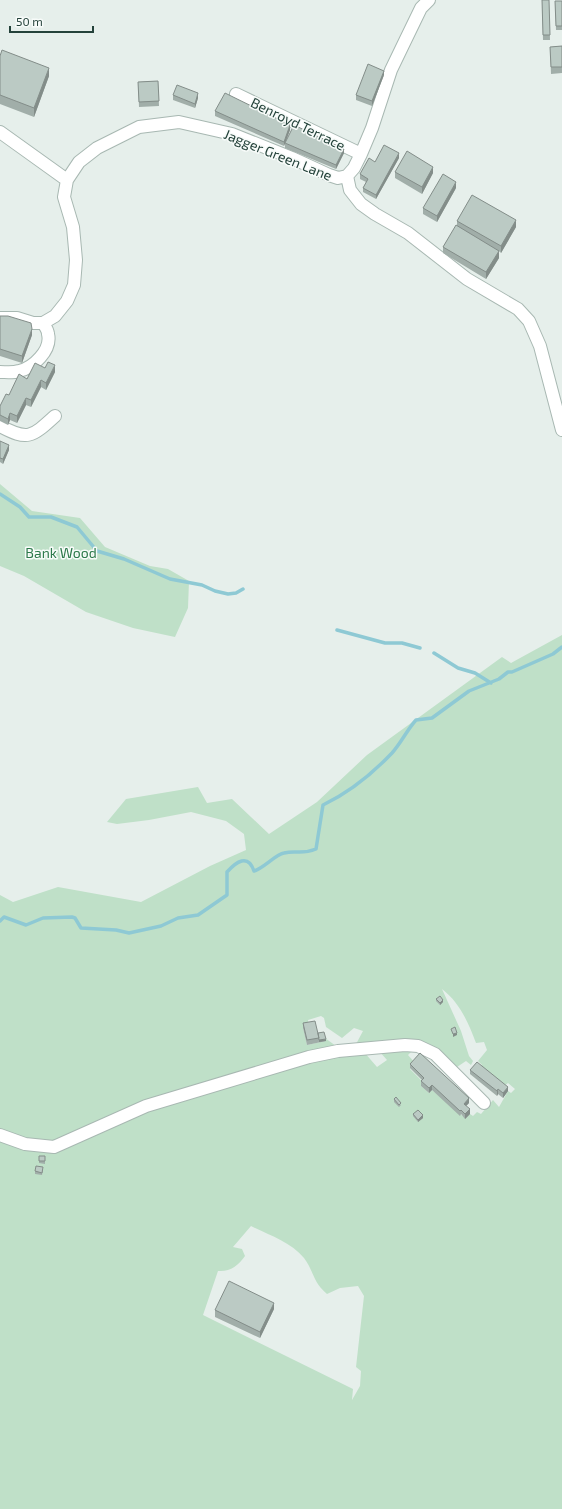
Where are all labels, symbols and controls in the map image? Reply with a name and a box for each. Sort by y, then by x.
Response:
scale bar [10,8,93,34]
text: 50 m [16,14,43,28]
street label: Benroyd Terrace [248,93,348,154]
street label: Jagger Green Lane [222,125,335,184]
park label: Bank Wood [25,544,97,561]

